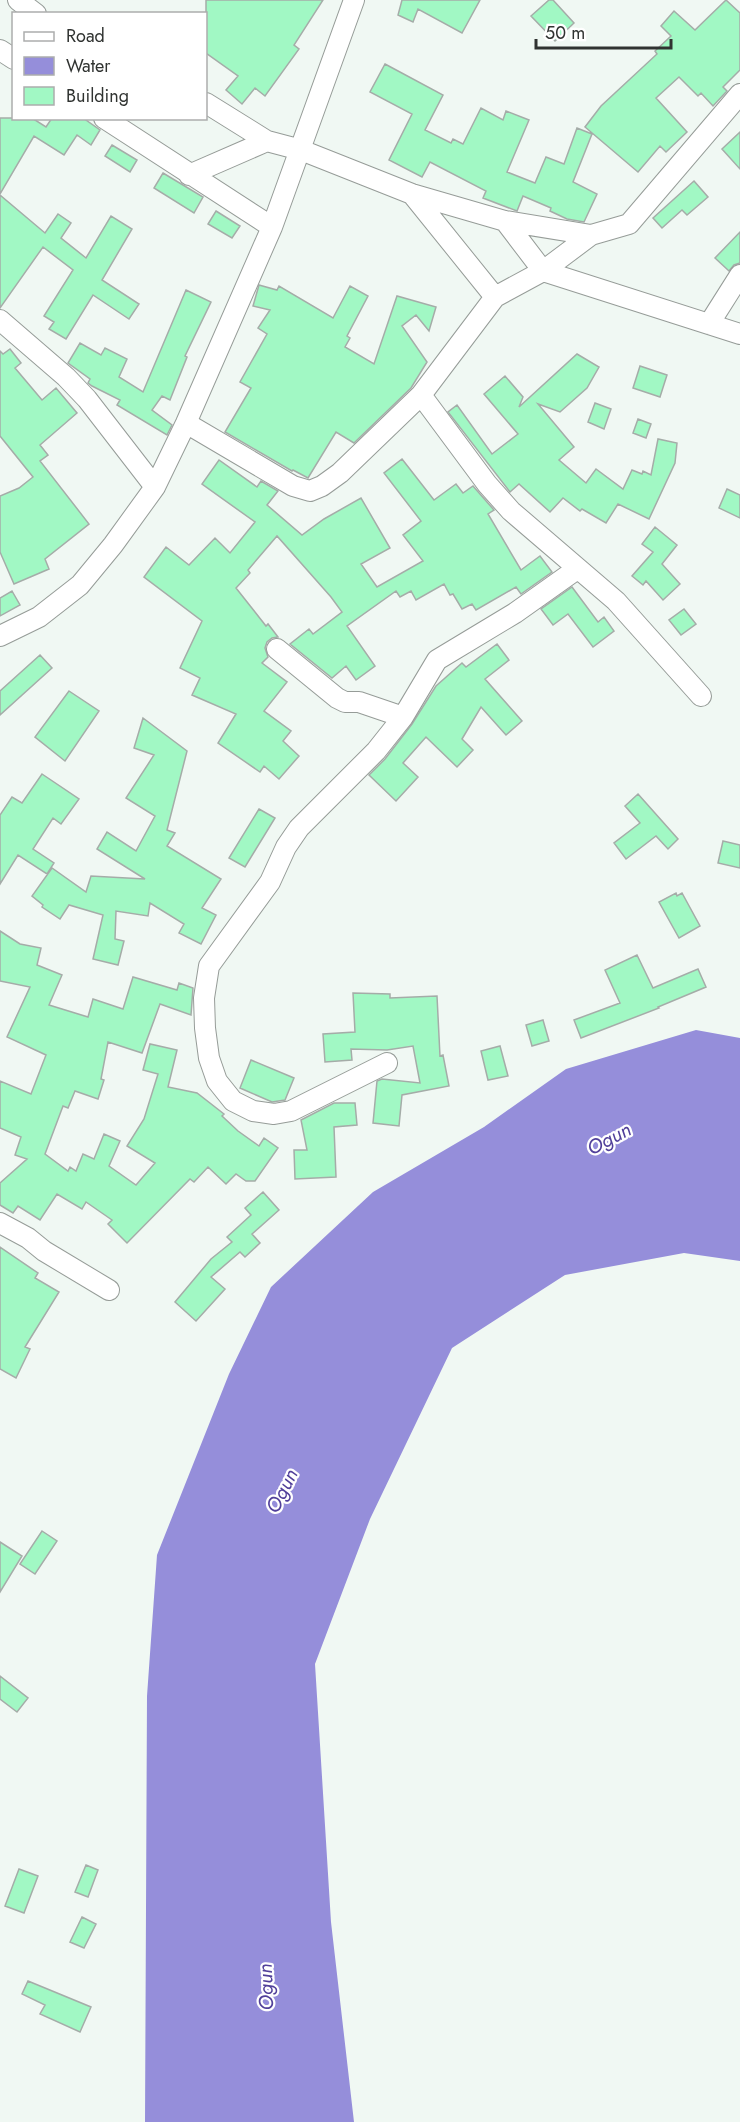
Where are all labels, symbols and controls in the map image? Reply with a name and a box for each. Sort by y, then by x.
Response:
legend [12,12,207,120]
scale bar [536,12,671,50]
text: 50 m [545,20,585,46]
text: Road [66,23,105,49]
text: Water [66,53,111,79]
text: Building [66,83,129,109]
water label: Ogun [582,1115,636,1163]
water label: Ogun [258,1464,306,1518]
water label: Ogun [251,1963,281,2011]

